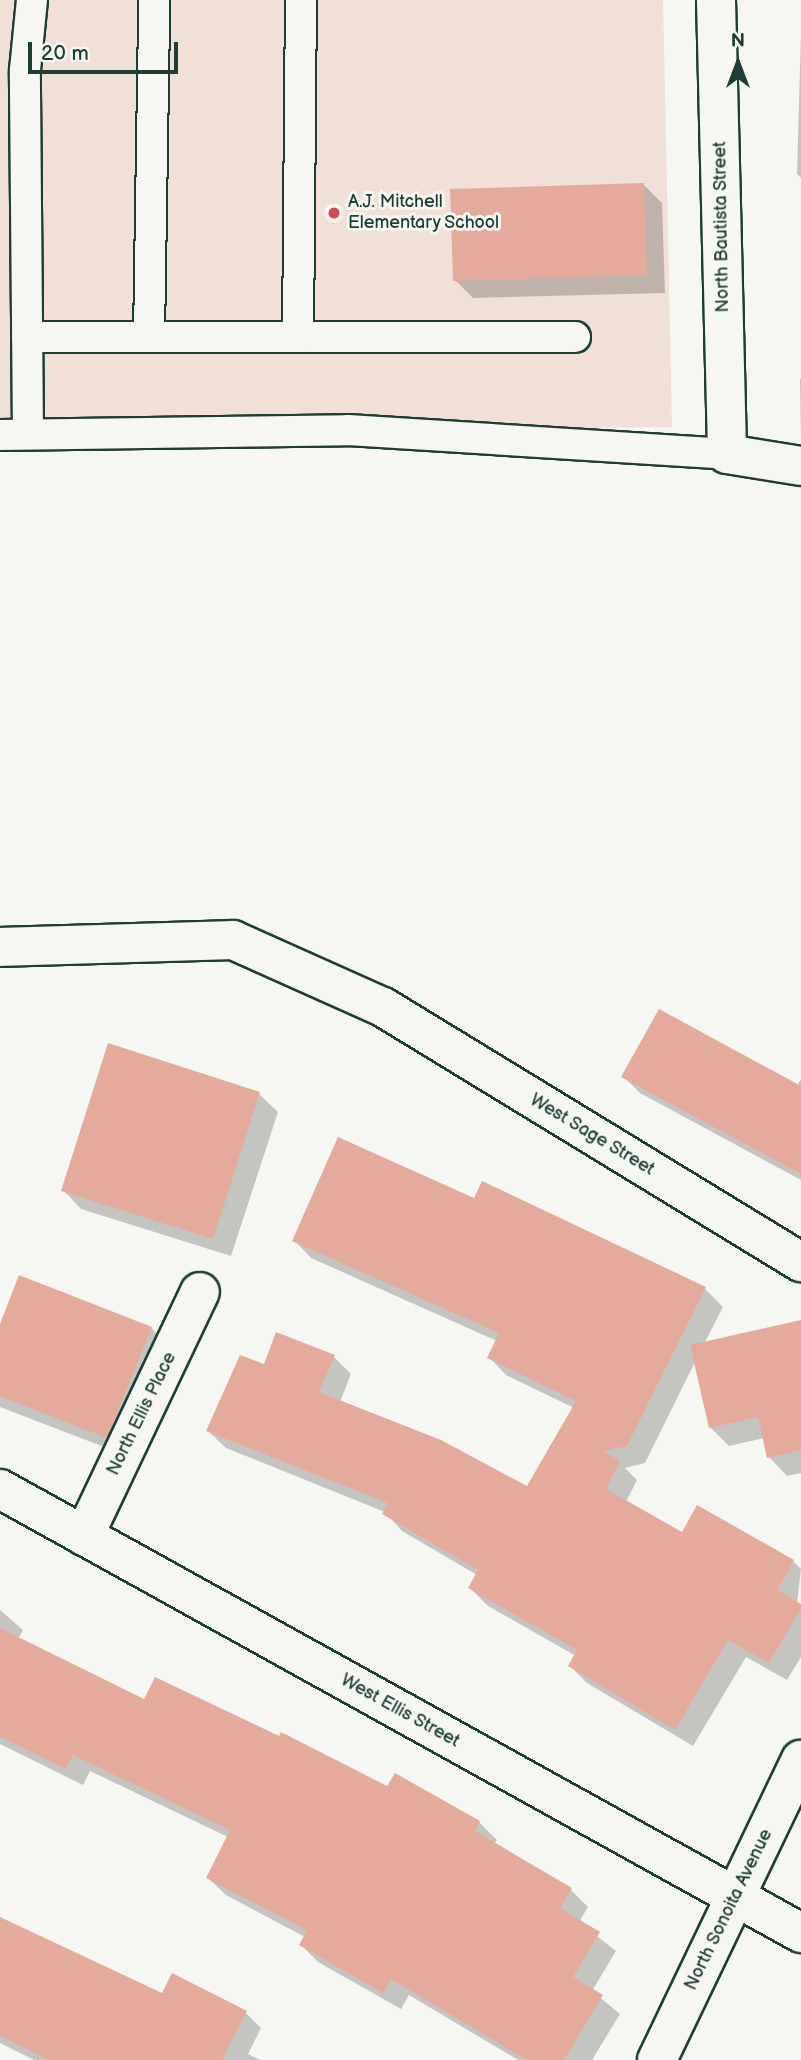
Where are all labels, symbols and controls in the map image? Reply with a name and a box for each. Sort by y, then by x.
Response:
scale bar [32,28,182,72]
north arrow [703,28,773,98]
text: N [731,30,745,53]
text: 20 m [41,41,89,66]
street label: North Bautista Street [710,141,734,313]
place label: A.J. Mitchell Elementary School [348,192,501,234]
marker: A.J. Mitchell Elementary School [326,205,342,221]
street label: West Sage Street [526,1089,658,1181]
street label: North Ellis Place [103,1349,181,1479]
street label: West Ellis Street [337,1669,463,1753]
street label: North Sonoita Avenue [681,1826,777,1994]

